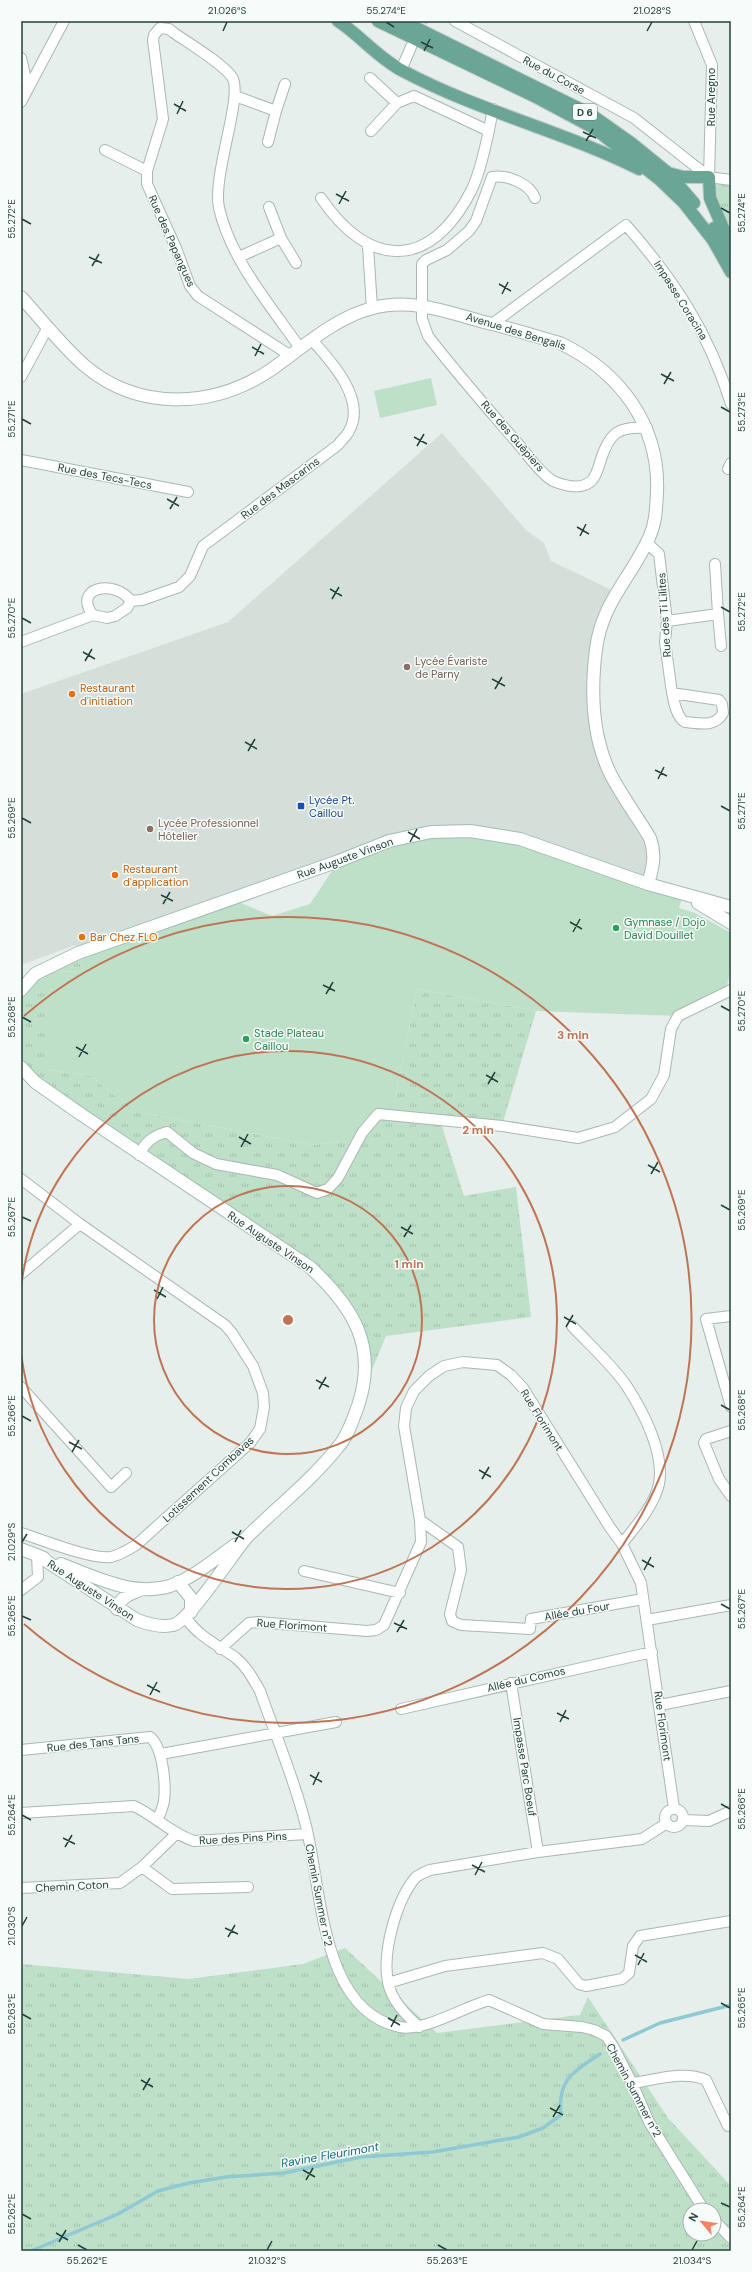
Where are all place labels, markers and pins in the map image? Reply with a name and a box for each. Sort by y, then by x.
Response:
place label: Lycée Évariste de Parny [415,654,488,681]
marker: Lycée Évariste de Parny [402,662,412,672]
place label: Restaurant d'initiation [80,681,135,708]
marker: Restaurant d'initiation [67,689,77,699]
place label: Lycée Pt. Caillou [309,793,354,820]
marker: Lycée Pt. Caillou [296,801,306,811]
place label: Lycée Professionnel Hôtelier [158,816,259,843]
marker: Lycée Professionnel Hôtelier [145,824,155,834]
place label: Restaurant d'application [123,862,188,889]
marker: Restaurant d'application [110,870,120,880]
place label: Gymnase / Dojo David Douillet [624,915,706,942]
marker: Gymnase / Dojo David Douillet [611,923,621,933]
place label: Bar Chez FLO [90,930,158,944]
marker: Bar Chez FLO [77,932,87,942]
place label: Stade Plateau Caillou [254,1026,324,1053]
marker: Stade Plateau Caillou [241,1034,251,1044]
centre of rings [281,1313,295,1327]

